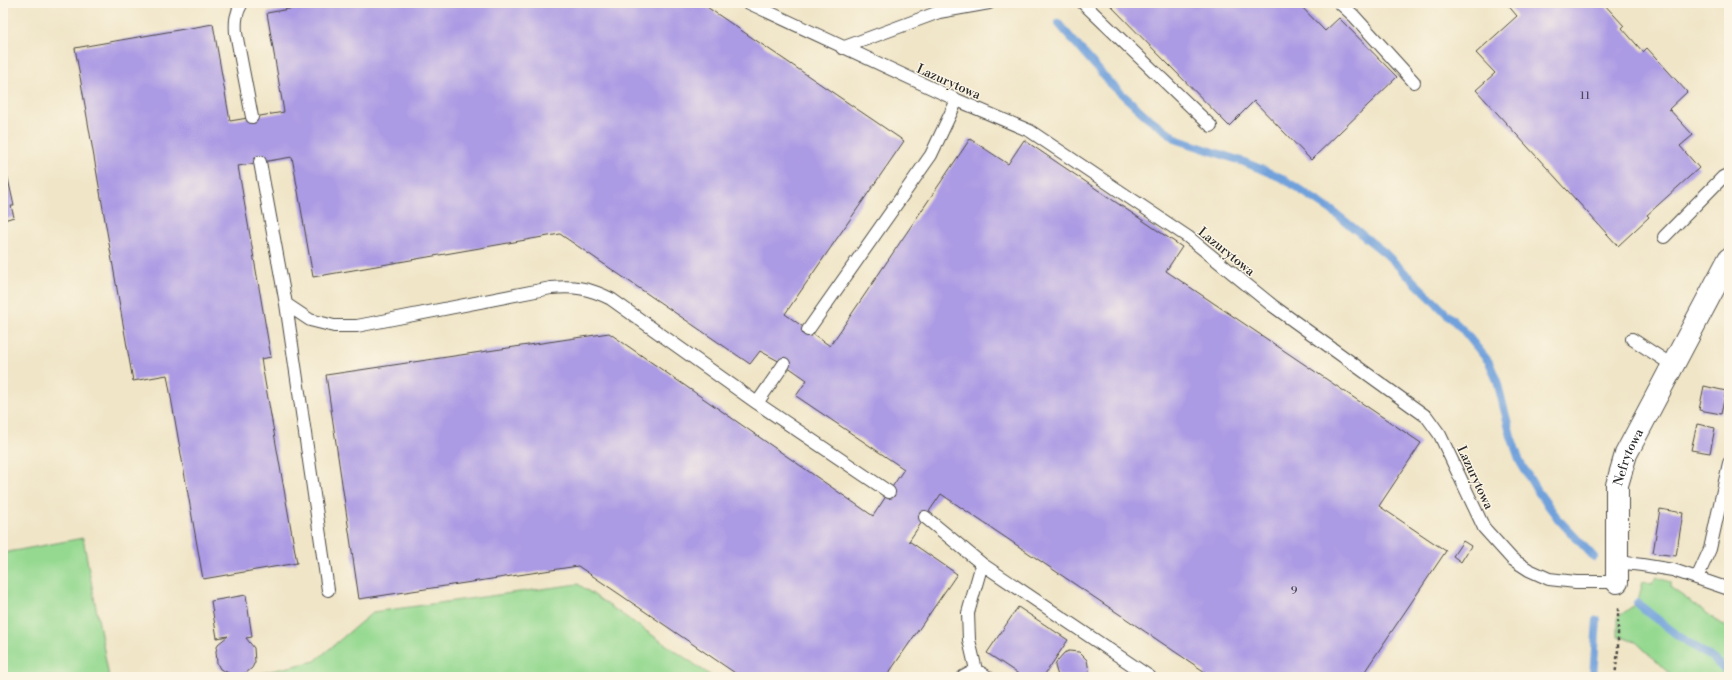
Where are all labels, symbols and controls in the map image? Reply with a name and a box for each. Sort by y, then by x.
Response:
street label: Lazurytowa [914,61,983,103]
house number: 11 [1580,89,1590,103]
street label: Lazurytowa [1195,224,1258,280]
street label: Nefrytowa [1610,426,1647,488]
street label: Lazurytowa [1453,443,1497,512]
house number: 9 [1291,584,1298,598]

